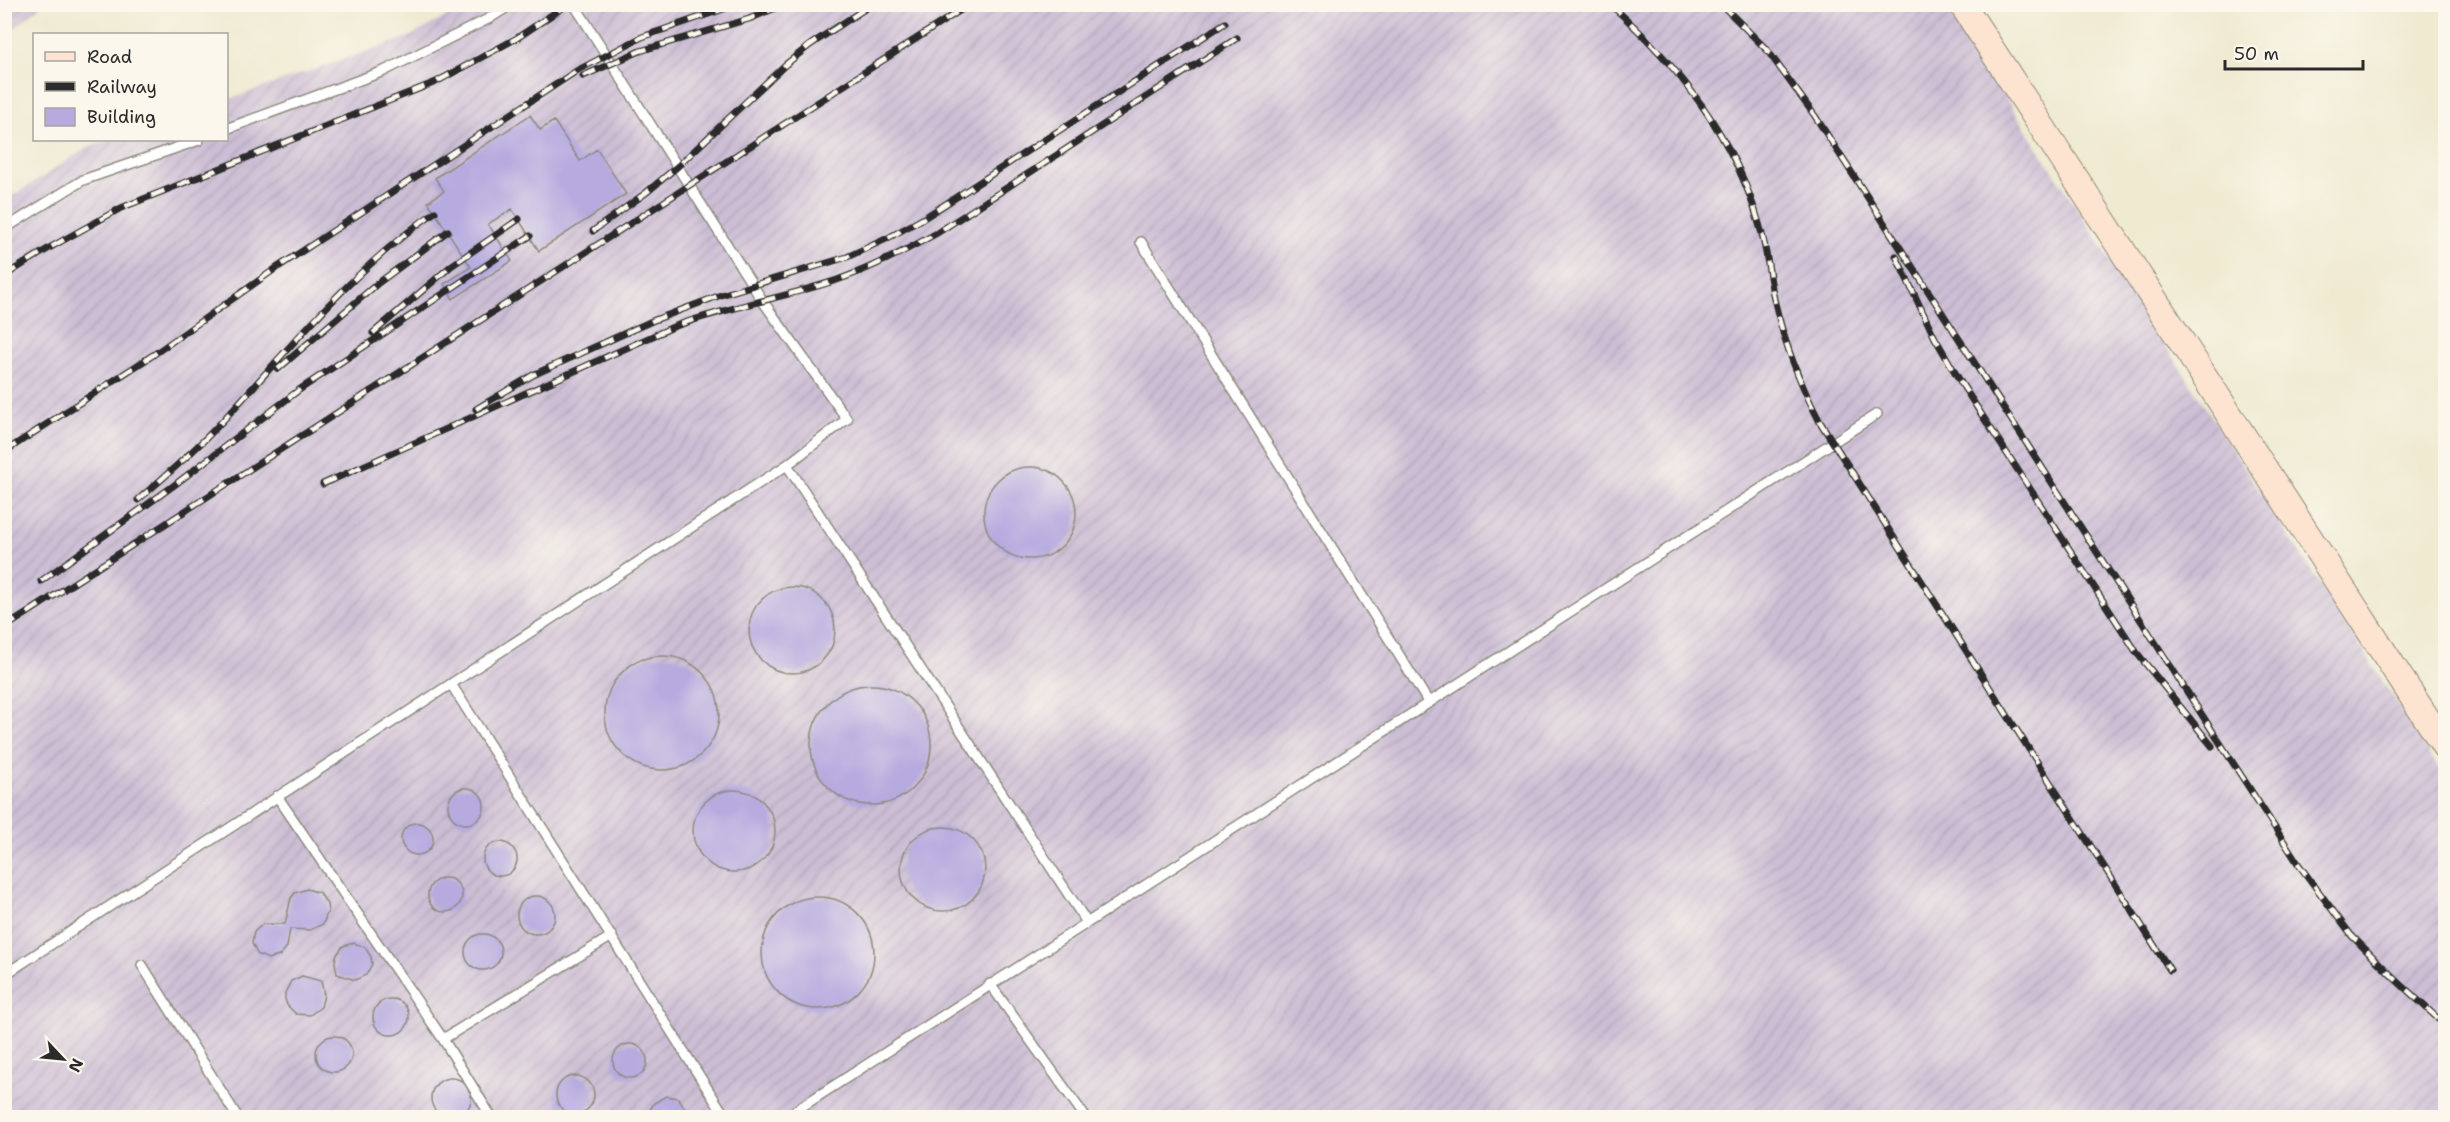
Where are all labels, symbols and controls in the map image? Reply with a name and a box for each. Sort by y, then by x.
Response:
legend [33,33,228,141]
scale bar [2225,33,2363,71]
text: 50 m [2234,42,2279,66]
text: Road [87,45,132,69]
text: Railway [87,75,157,99]
text: Building [87,105,156,129]
north arrow [33,1029,93,1089]
text: N [64,1055,88,1076]

